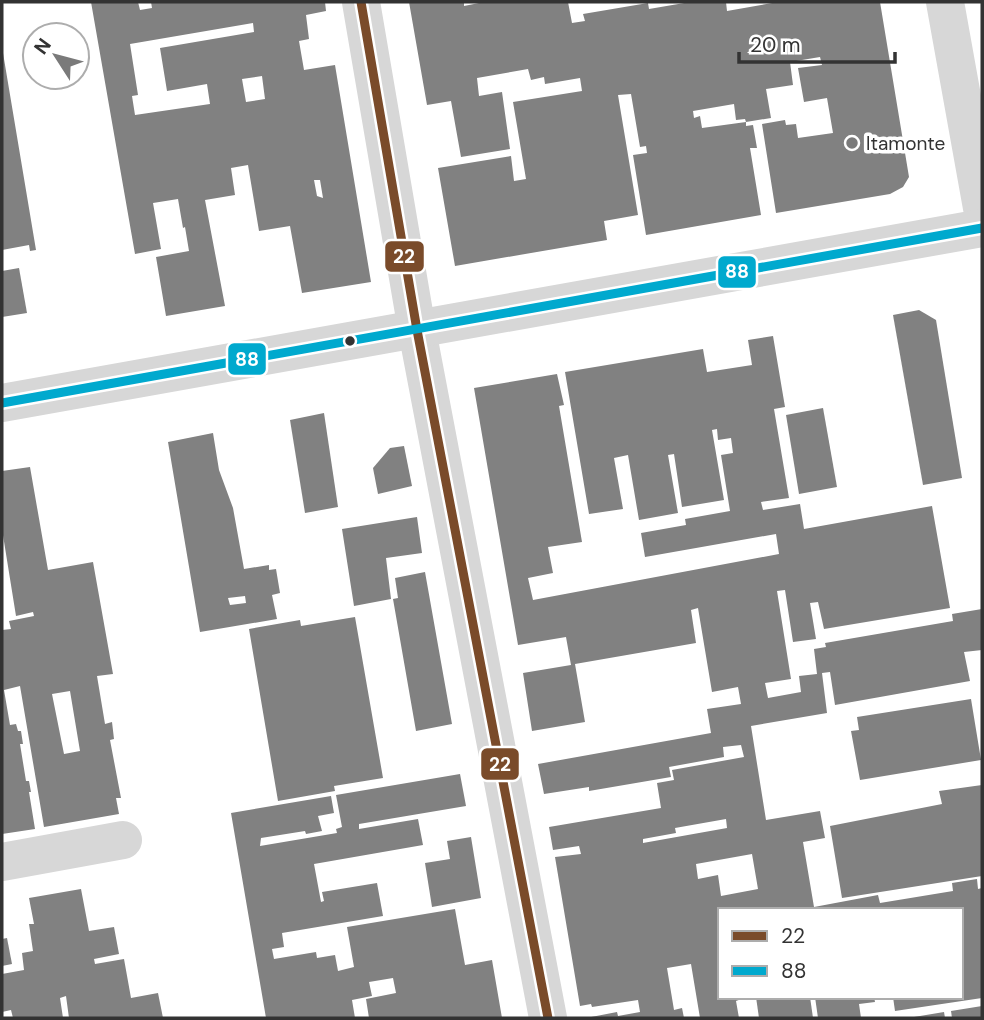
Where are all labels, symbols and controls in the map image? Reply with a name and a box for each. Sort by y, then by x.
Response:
north arrow [21,21,91,91]
scale bar [739,21,895,65]
text: 20 m [750,31,801,59]
text: N [28,33,57,59]
place label: Itamonte [866,131,945,156]
marker: Itamonte [844,135,860,151]
line badge: 22 [384,240,425,273]
text: 22 [393,244,415,269]
line badge: 88 [717,255,757,289]
text: 88 [725,259,749,284]
unlabelled marker [343,334,357,348]
line badge: 88 [227,342,267,376]
text: 88 [235,347,259,372]
line badge: 22 [480,747,520,781]
text: 22 [489,752,511,777]
legend [718,908,963,999]
text: 22 [781,922,805,950]
text: 88 [781,957,807,985]

